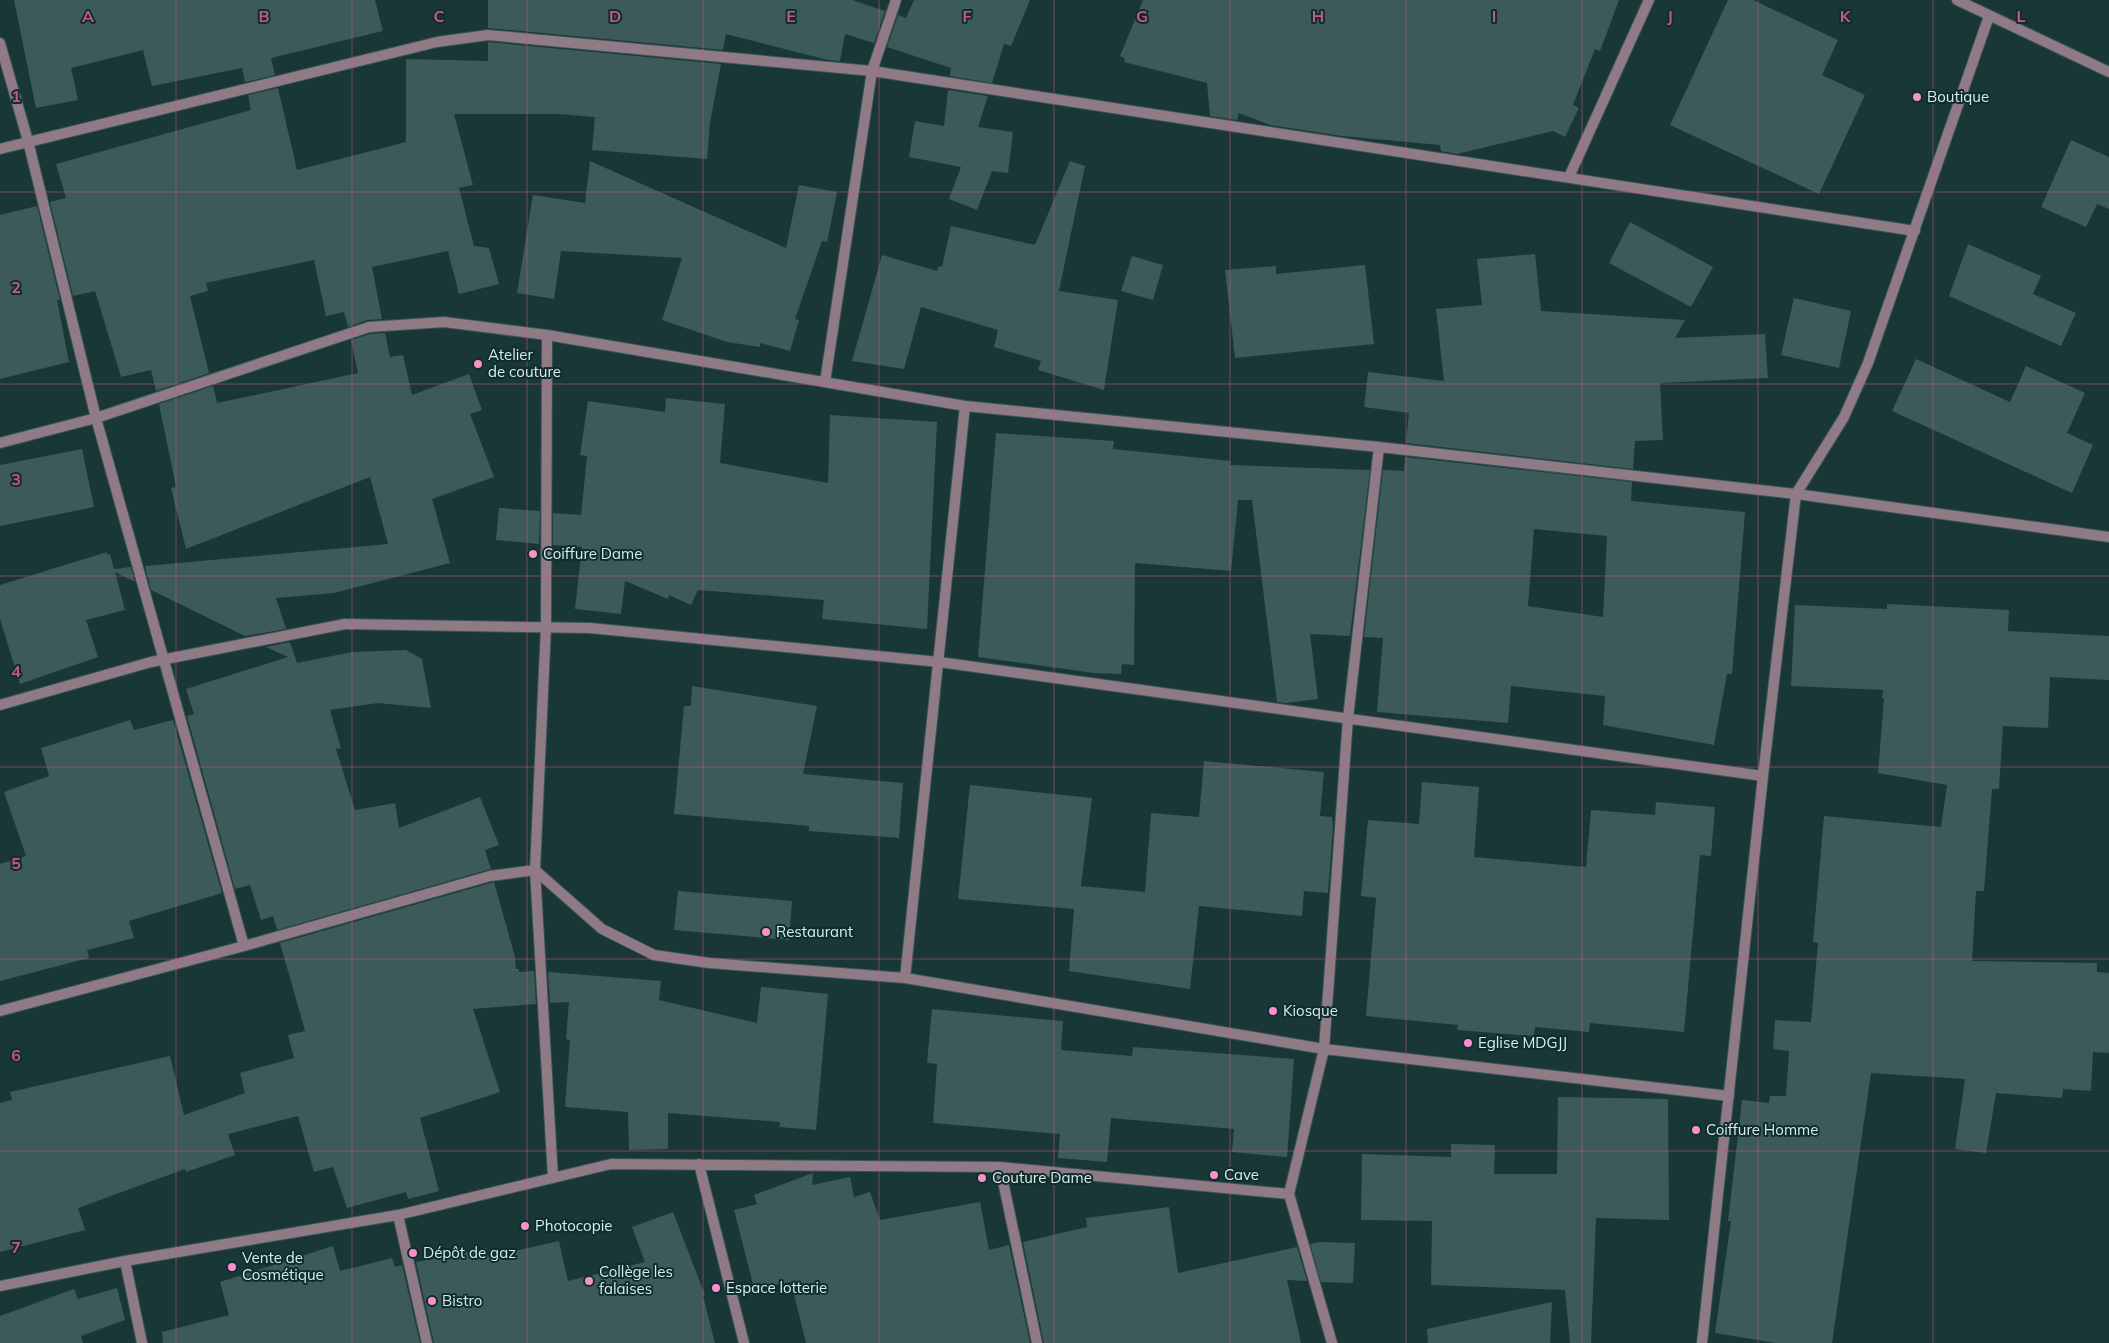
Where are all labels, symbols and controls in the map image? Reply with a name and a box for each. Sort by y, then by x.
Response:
text: A [82,6,94,26]
text: B [258,6,270,26]
text: C [434,6,445,26]
text: D [609,6,621,26]
text: E [786,6,796,26]
text: F [962,6,972,26]
text: G [1136,6,1148,26]
text: H [1312,6,1324,26]
text: I [1492,6,1496,26]
text: J [1667,6,1673,26]
text: K [1840,6,1852,26]
text: L [2017,6,2026,26]
text: 1 [11,86,21,106]
place label: Boutique [1927,87,1989,106]
marker: Boutique [1911,91,1923,103]
text: 2 [11,277,21,297]
place label: Atelier de couture [488,345,561,381]
marker: Atelier de couture [472,358,484,370]
text: 3 [11,469,21,489]
place label: Coiffure Dame [543,544,642,563]
marker: Coiffure Dame [527,548,539,560]
text: 4 [11,661,21,681]
text: 5 [11,853,21,873]
place label: Restaurant [776,922,853,941]
marker: Restaurant [760,926,772,938]
place label: Kiosque [1283,1001,1338,1020]
marker: Kiosque [1267,1005,1279,1017]
place label: Eglise MDGJJ [1478,1033,1567,1052]
marker: Eglise MDGJJ [1462,1037,1474,1049]
text: 6 [11,1045,21,1065]
place label: Coiffure Homme [1706,1120,1818,1139]
marker: Coiffure Homme [1690,1124,1702,1136]
place label: Cave [1224,1165,1259,1184]
place label: Couture Dame [992,1168,1092,1187]
marker: Cave [1208,1169,1220,1181]
marker: Couture Dame [976,1172,988,1184]
place label: Photocopie [535,1216,612,1235]
marker: Photocopie [519,1220,531,1232]
text: 7 [11,1237,21,1257]
place label: Dépôt de gaz [423,1243,516,1262]
marker: Dépôt de gaz [407,1247,419,1259]
place label: Vente de Cosmétique [242,1248,324,1284]
marker: Vente de Cosmétique [226,1261,238,1273]
place label: Collège les falaises [599,1262,673,1298]
marker: Collège les falaises [583,1275,595,1287]
place label: Espace lotterie [726,1278,827,1297]
marker: Espace lotterie [710,1282,722,1294]
place label: Bistro [442,1291,482,1310]
marker: Bistro [426,1295,438,1307]

